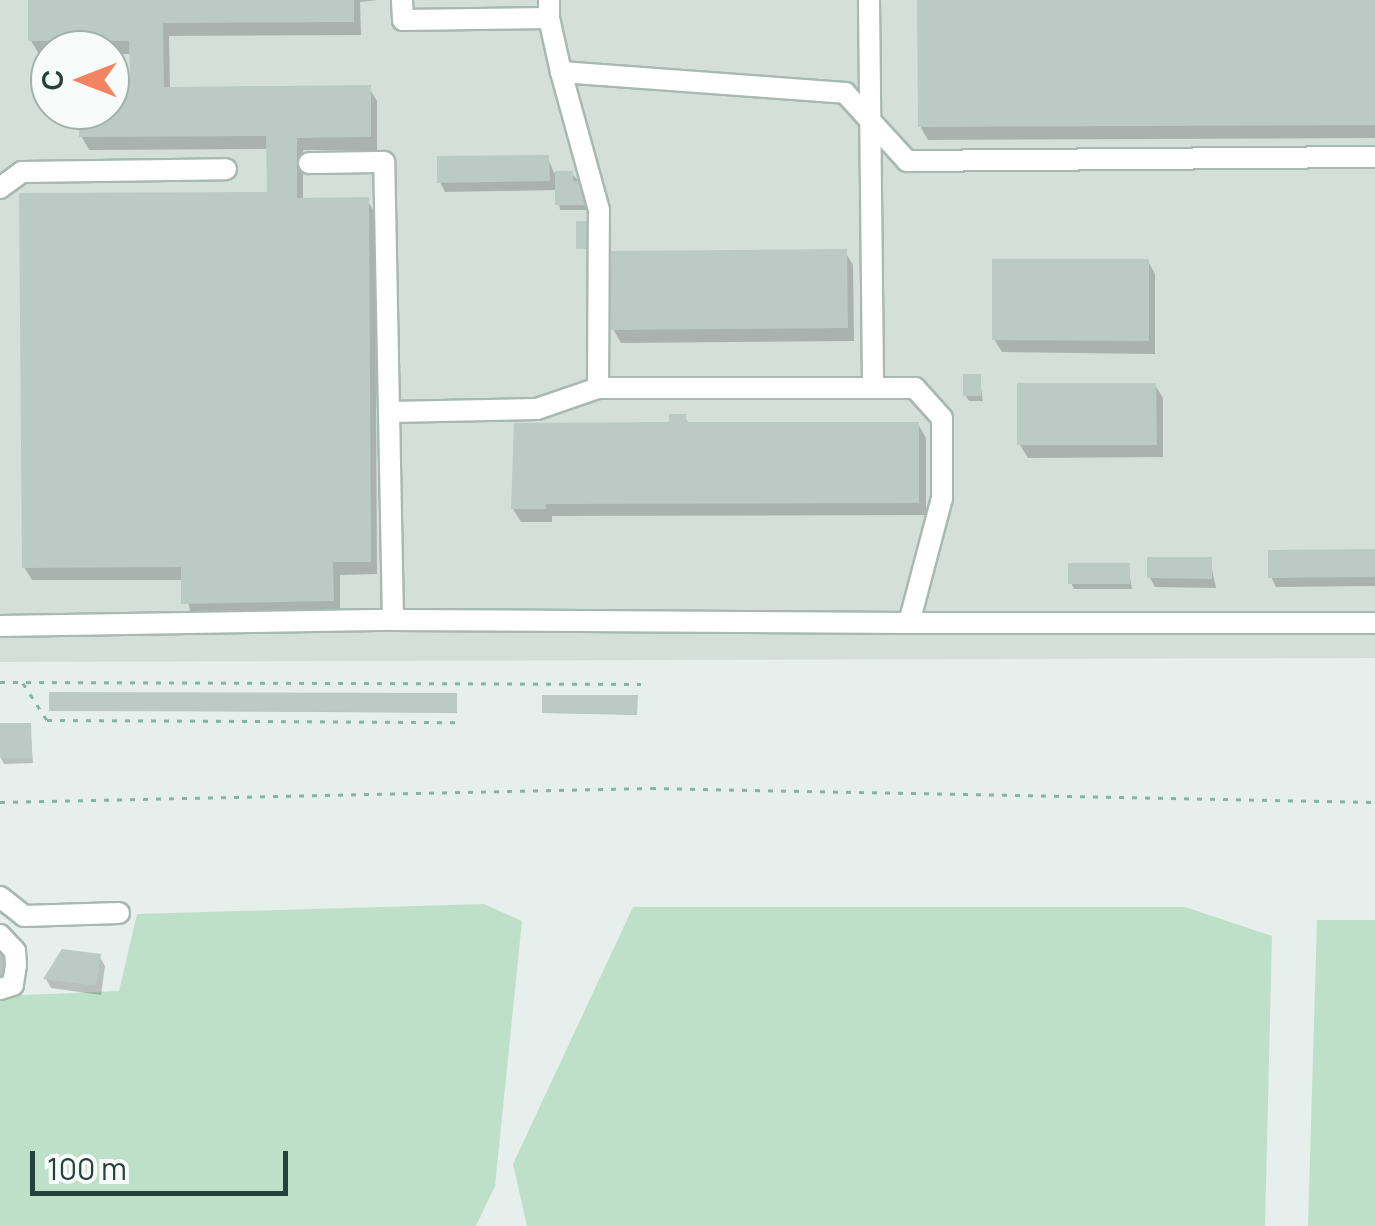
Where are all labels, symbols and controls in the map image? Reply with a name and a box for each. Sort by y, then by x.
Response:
north arrow [30,30,130,130]
text: С [33,70,71,90]
scale bar [35,1131,292,1193]
text: 100 m [47,1148,127,1189]

